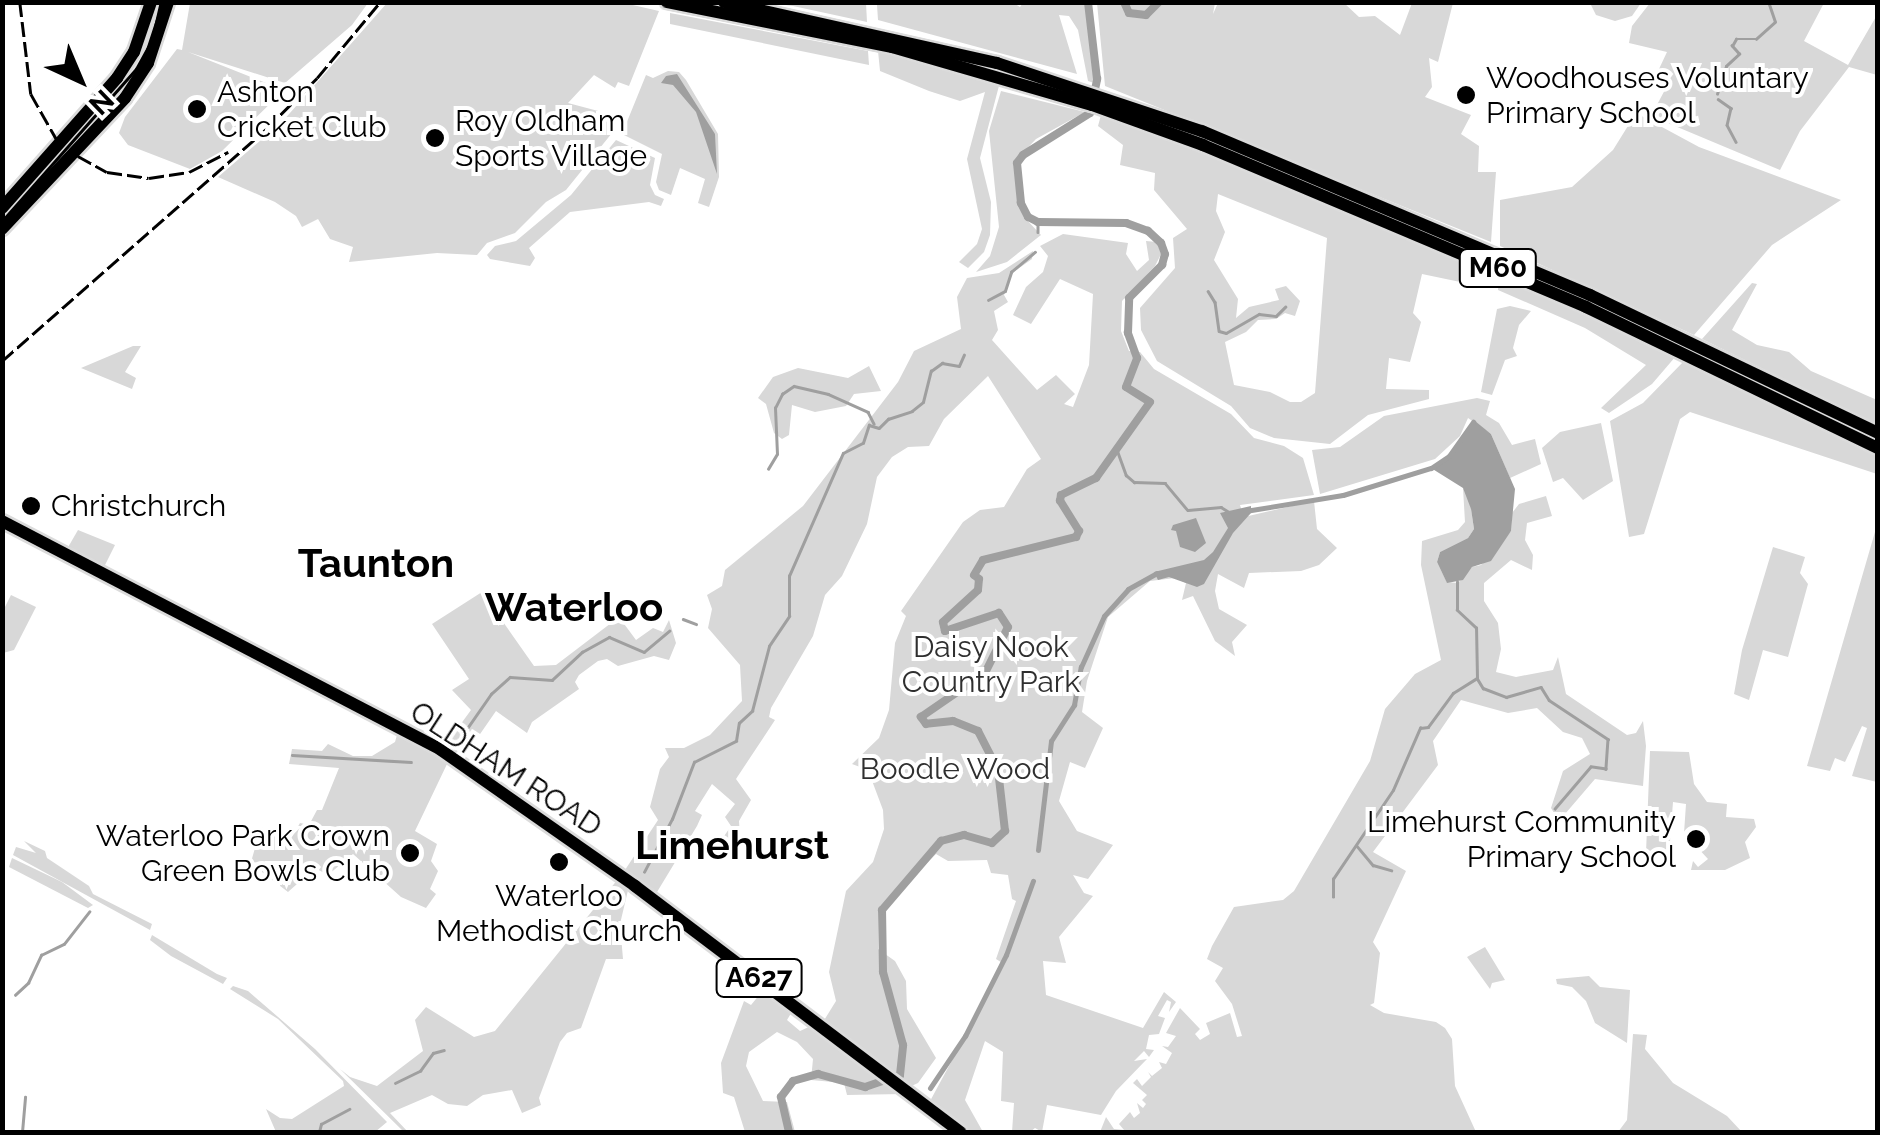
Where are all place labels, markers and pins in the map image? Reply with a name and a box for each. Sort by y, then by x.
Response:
place label: Woodhouses Voluntary Primary School [1486,60,1810,130]
place label: Ashton Cricket Club [217,74,386,144]
marker: Woodhouses Voluntary Primary School [1455,84,1477,106]
marker: Ashton Cricket Club [186,98,208,120]
place label: Roy Oldham Sports Village [455,103,648,174]
marker: Roy Oldham Sports Village [424,127,446,149]
place label: Christchurch [51,488,226,524]
marker: Christchurch [20,495,42,517]
place label: Limehurst Community Primary School [1367,804,1676,874]
place label: Waterloo Park Crown Green Bowls Club [96,818,390,888]
marker: Limehurst Community Primary School [1685,828,1707,850]
marker: Waterloo Park Crown Green Bowls Club [399,842,421,864]
marker: Waterloo Methodist Church [548,851,570,873]
place label: Waterloo Methodist Church [436,878,682,948]

